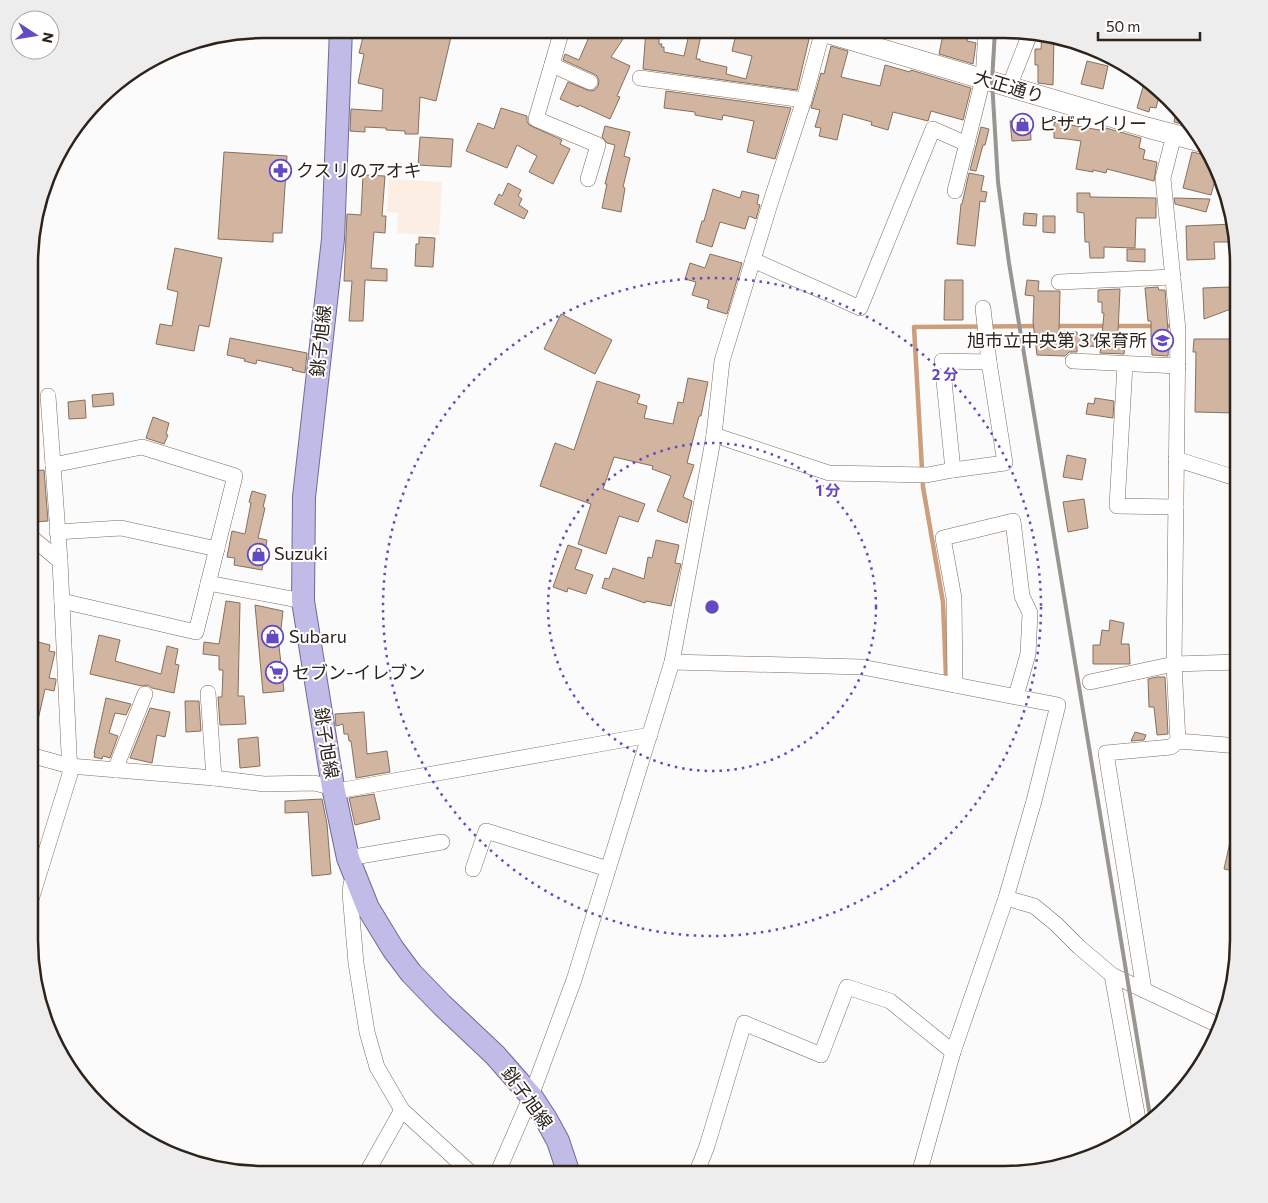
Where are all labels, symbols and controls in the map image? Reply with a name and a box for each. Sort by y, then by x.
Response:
north arrow [10,10,60,60]
scale bar [1098,10,1200,42]
text: 50 m [1106,17,1140,35]
text: N [39,31,58,45]
street label: 大正通り [972,65,1047,107]
shop icon: ピザウイリー [1011,112,1035,136]
place label: ピザウイリー [1039,112,1147,134]
pharmacy icon: クスリのアオキ [268,159,292,183]
place label: クスリのアオキ [296,159,421,181]
street label: 銚子旭線 [305,304,335,378]
place label: 旭市立中央第３保育所 [967,329,1147,351]
school or university icon: 旭市立中央第３保育所 [1151,329,1175,353]
text: 2 分 [932,365,958,383]
text: 1 分 [816,481,840,499]
shop icon: Suzuki [246,542,270,566]
place label: Suzuki [274,542,328,564]
centre of rings [703,598,721,616]
shop icon: Subaru [261,625,285,649]
place label: Subaru [289,625,347,647]
supermarket icon: セブン-イレブン [264,661,288,685]
place label: セブン-イレブン [292,661,426,683]
street label: 銚子旭線 [310,706,343,780]
street label: 銚子旭線 [498,1062,558,1133]

